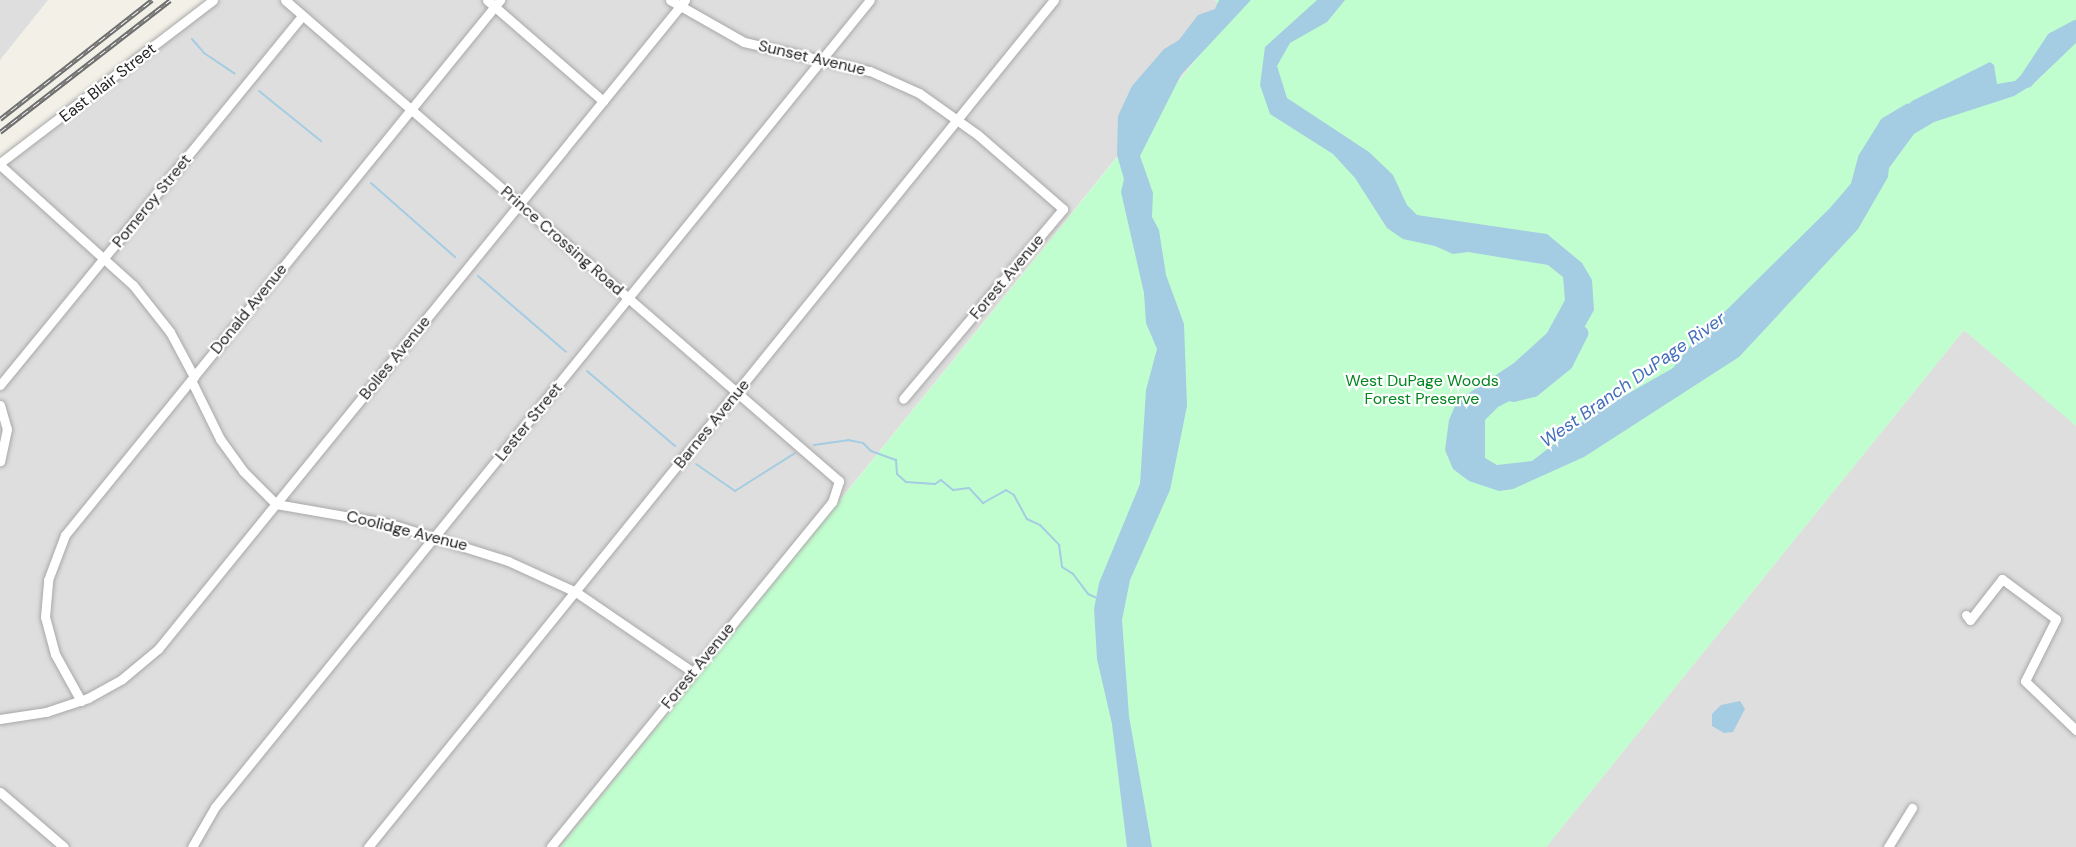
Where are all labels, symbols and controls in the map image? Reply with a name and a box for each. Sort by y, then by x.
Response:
street label: Sunset Avenue [757,36,867,80]
street label: East Blair Street [56,39,160,127]
street label: Pomeroy Street [108,150,196,252]
street label: Prince Crossing Road [497,182,627,300]
street label: Forest Avenue [966,231,1048,323]
street label: Donald Avenue [207,260,291,358]
water label: West Branch DuPage River [1536,308,1730,452]
street label: Bolles Avenue [355,312,435,404]
park label: West DuPage Woods Forest Preserve [1345,371,1499,409]
street label: Barnes Avenue [670,376,754,472]
street label: Lester Street [491,379,567,465]
street label: Coolidge Avenue [344,507,470,555]
street label: Forest Avenue [658,619,738,713]

